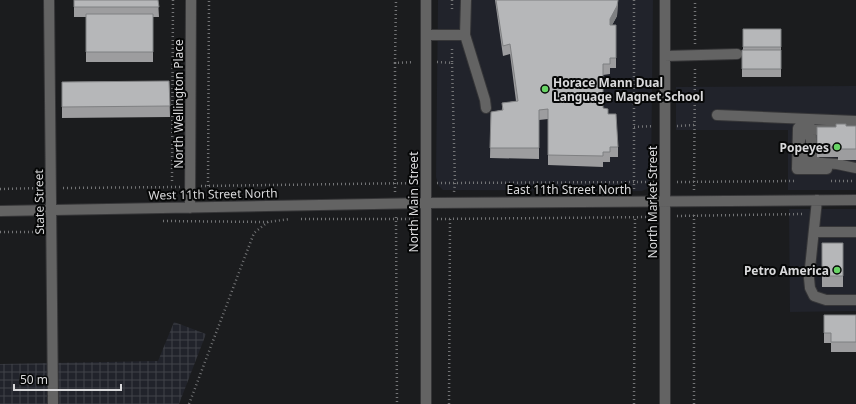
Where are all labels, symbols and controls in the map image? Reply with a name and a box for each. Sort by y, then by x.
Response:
street label: North Wellington Place [170,39,187,169]
place label: Horace Mann Dual Language Magnet School [553,74,704,105]
marker: Horace Mann Dual Language Magnet School [540,84,550,94]
place label: Popeyes [779,139,829,156]
marker: Popeyes [832,142,842,152]
street label: North Market Street [644,145,661,258]
street label: North Main Street [405,151,422,252]
street label: State Street [30,169,48,235]
street label: East 11th Street North [507,181,631,198]
street label: West 11th Street North [148,184,278,204]
place label: Petro America [744,262,829,279]
marker: Petro America [832,265,842,275]
scale bar [14,366,121,392]
text: 50 m [20,371,48,388]

